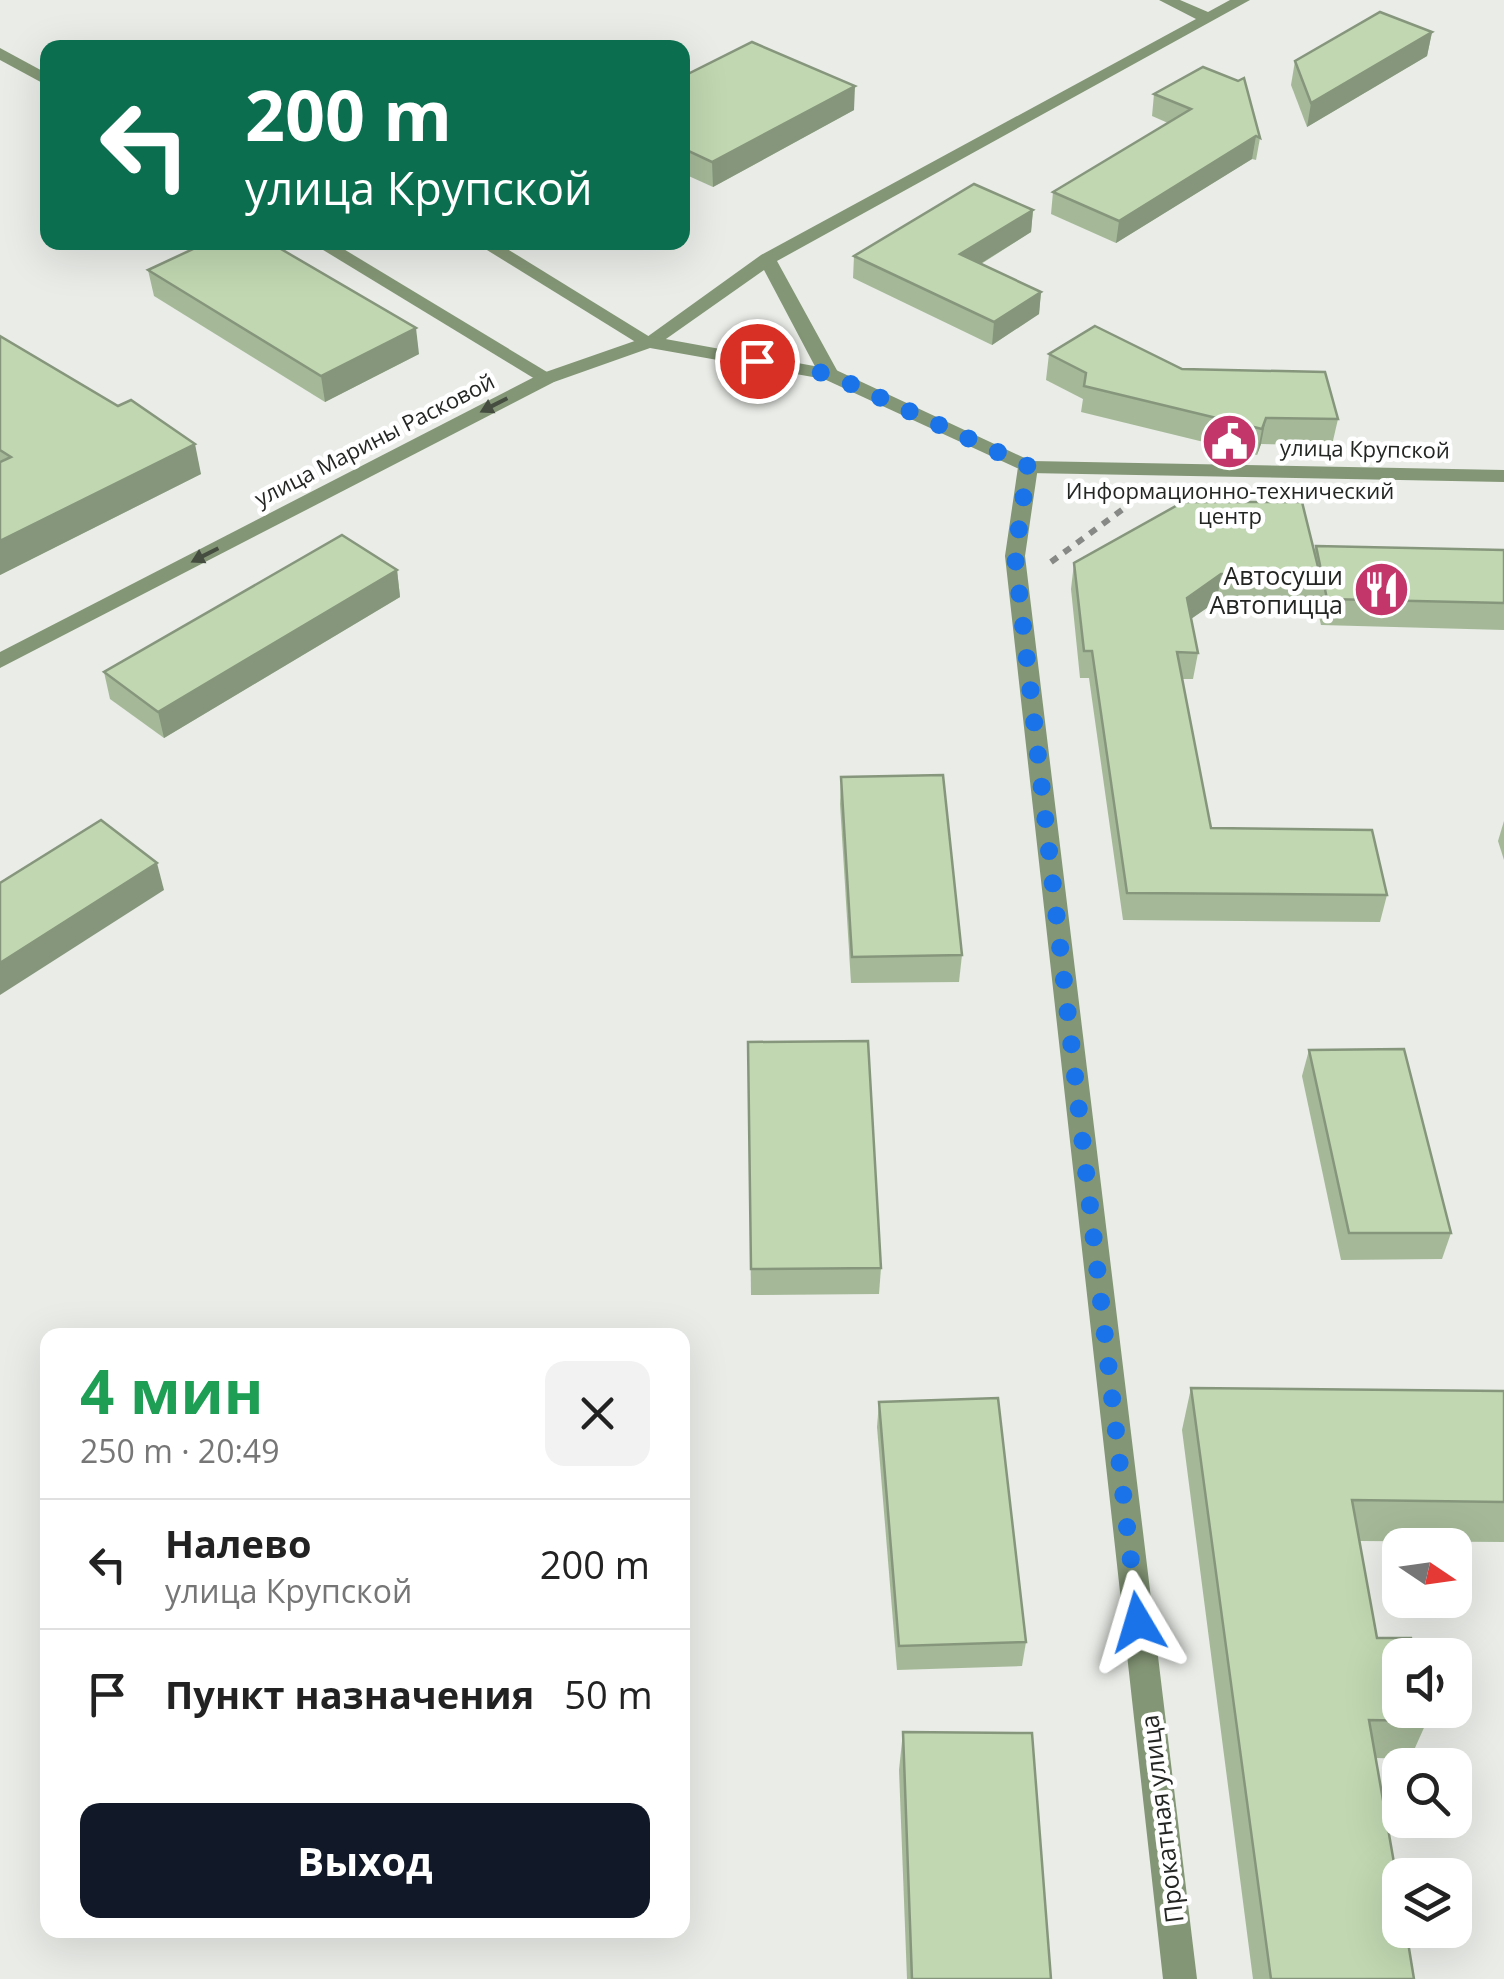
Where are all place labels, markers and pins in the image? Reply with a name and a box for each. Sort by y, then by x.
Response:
pin [715,319,800,404]
public building icon: Информационно-технический центр [1200,412,1260,472]
place label: Информационно-технический центр [1066,475,1394,530]
place label: Автосуши Автопицца [1209,558,1343,621]
restaurant icon: Автосуши Автопицца [1352,559,1412,619]

